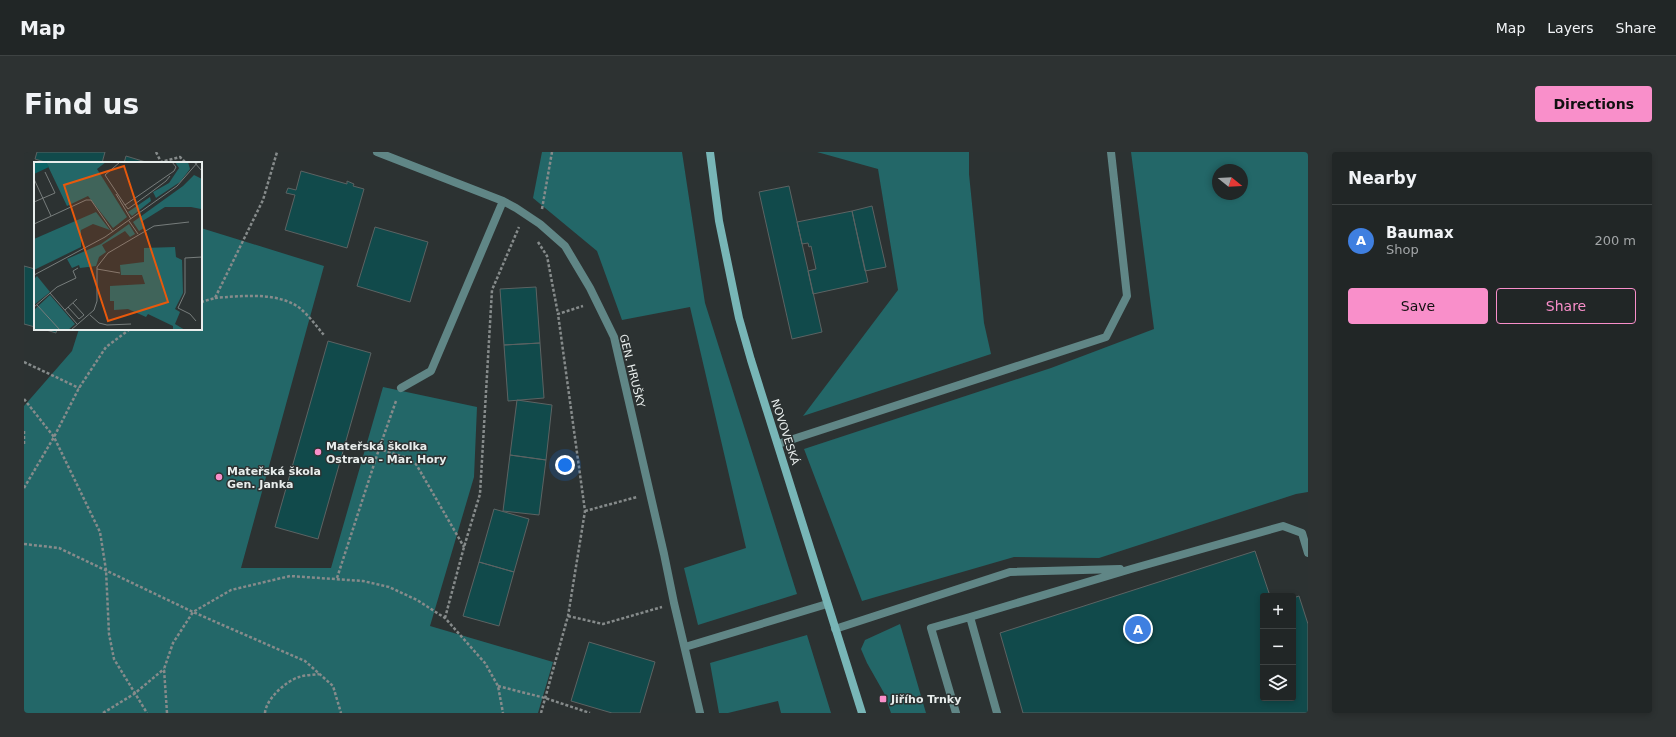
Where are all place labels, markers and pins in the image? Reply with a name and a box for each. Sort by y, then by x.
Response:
place label: Mateřská školka Ostrava - Mar. Hory [326,440,446,466]
marker: Mateřská školka Ostrava - Mar. Hory [313,447,323,457]
place label: Mateřská škola Gen. Janka [227,465,321,491]
marker: Mateřská škola Gen. Janka [214,472,224,482]
pin: A [1125,614,1151,644]
place label: Jiřího Trnky [890,693,961,706]
marker: Jiřího Trnky [878,694,888,704]

